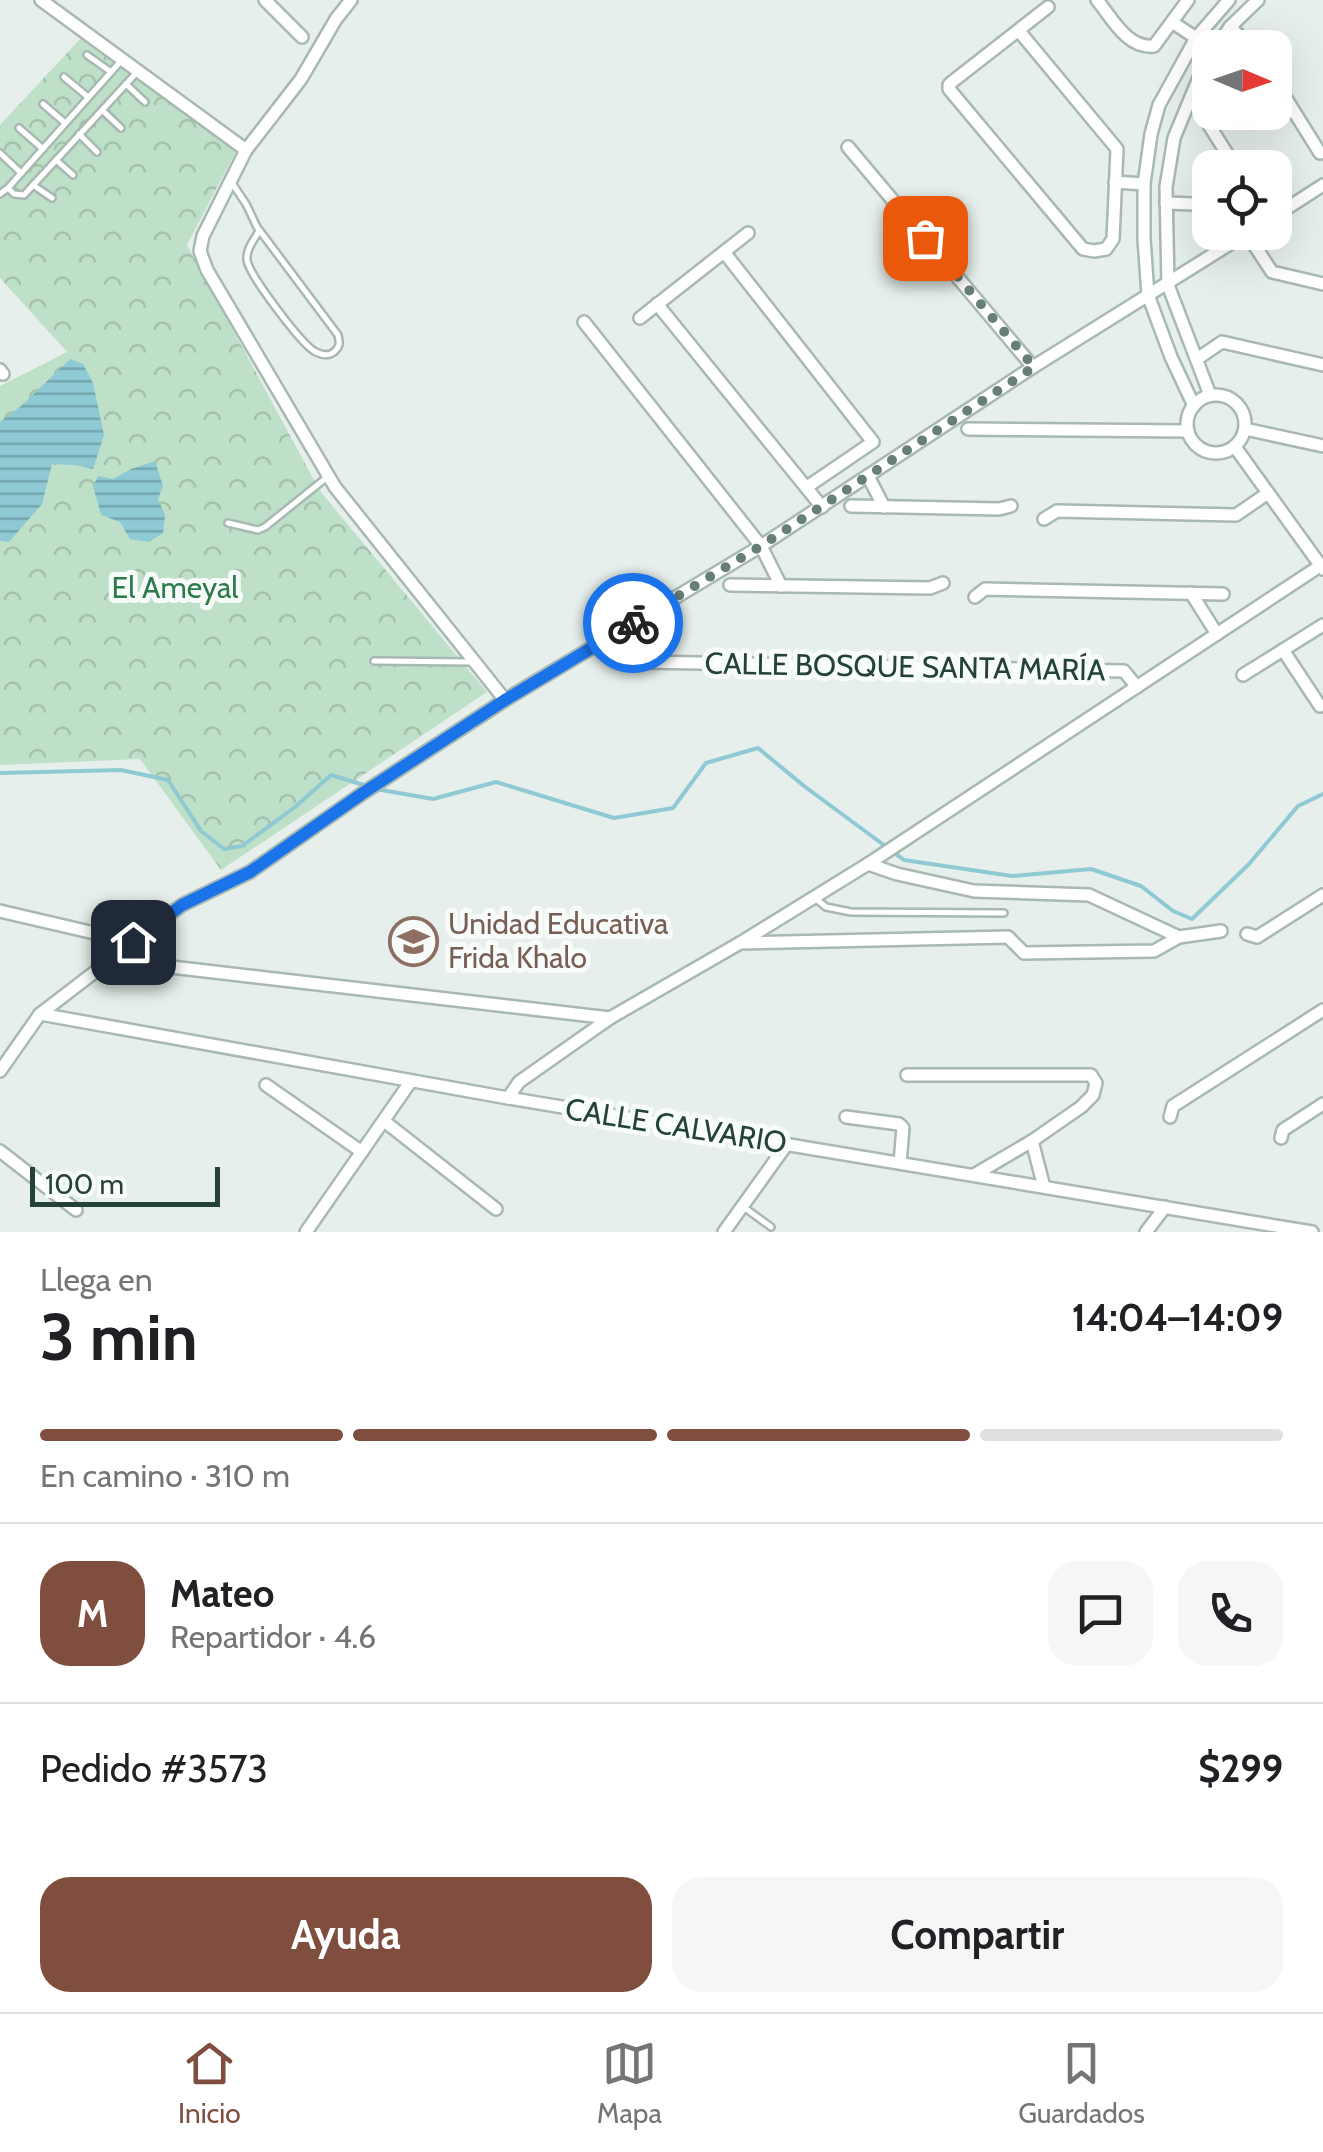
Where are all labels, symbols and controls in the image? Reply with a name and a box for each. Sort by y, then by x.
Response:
north arrow [1192,30,1292,130]
map controls [1192,30,1292,250]
button: locate [1192,150,1292,250]
pin [883,196,968,281]
icon: bag [898,211,953,266]
park label: El Ameyal [112,569,238,606]
courier [583,573,683,673]
icon: bike [606,596,661,651]
street label: CALLE BOSQUE SANTA MARÍA [704,645,1106,689]
pin [91,900,176,985]
place label: Unidad Educativa Frida Khalo [448,905,669,976]
icon: home [106,915,161,970]
school or university icon: Unidad Educativa Frida Khalo [387,915,439,967]
street label: CALLE CALVARIO [563,1090,789,1161]
scale bar [30,1162,220,1206]
text: 100 m [45,1167,124,1201]
text: Llega en [40,1260,153,1299]
text: 14:04–14:09 [1072,1294,1283,1341]
text: 3 min [40,1297,198,1376]
text: En camino · 310 m [40,1456,290,1495]
button: chat [1048,1561,1153,1666]
button: phone [1178,1561,1283,1666]
text: Mateo [170,1570,274,1617]
text: M [77,1590,108,1637]
text: Repartidor · 4.6 [170,1617,376,1656]
text: Pedido #3573 [40,1745,268,1792]
text: $299 [1198,1745,1283,1792]
button: Ayuda [40,1877,652,1992]
button: Compartir [672,1877,1283,1992]
tab: Inicio [178,2036,241,2130]
tab: Mapa [597,2036,662,2130]
tab: Guardados [1018,2036,1145,2130]

